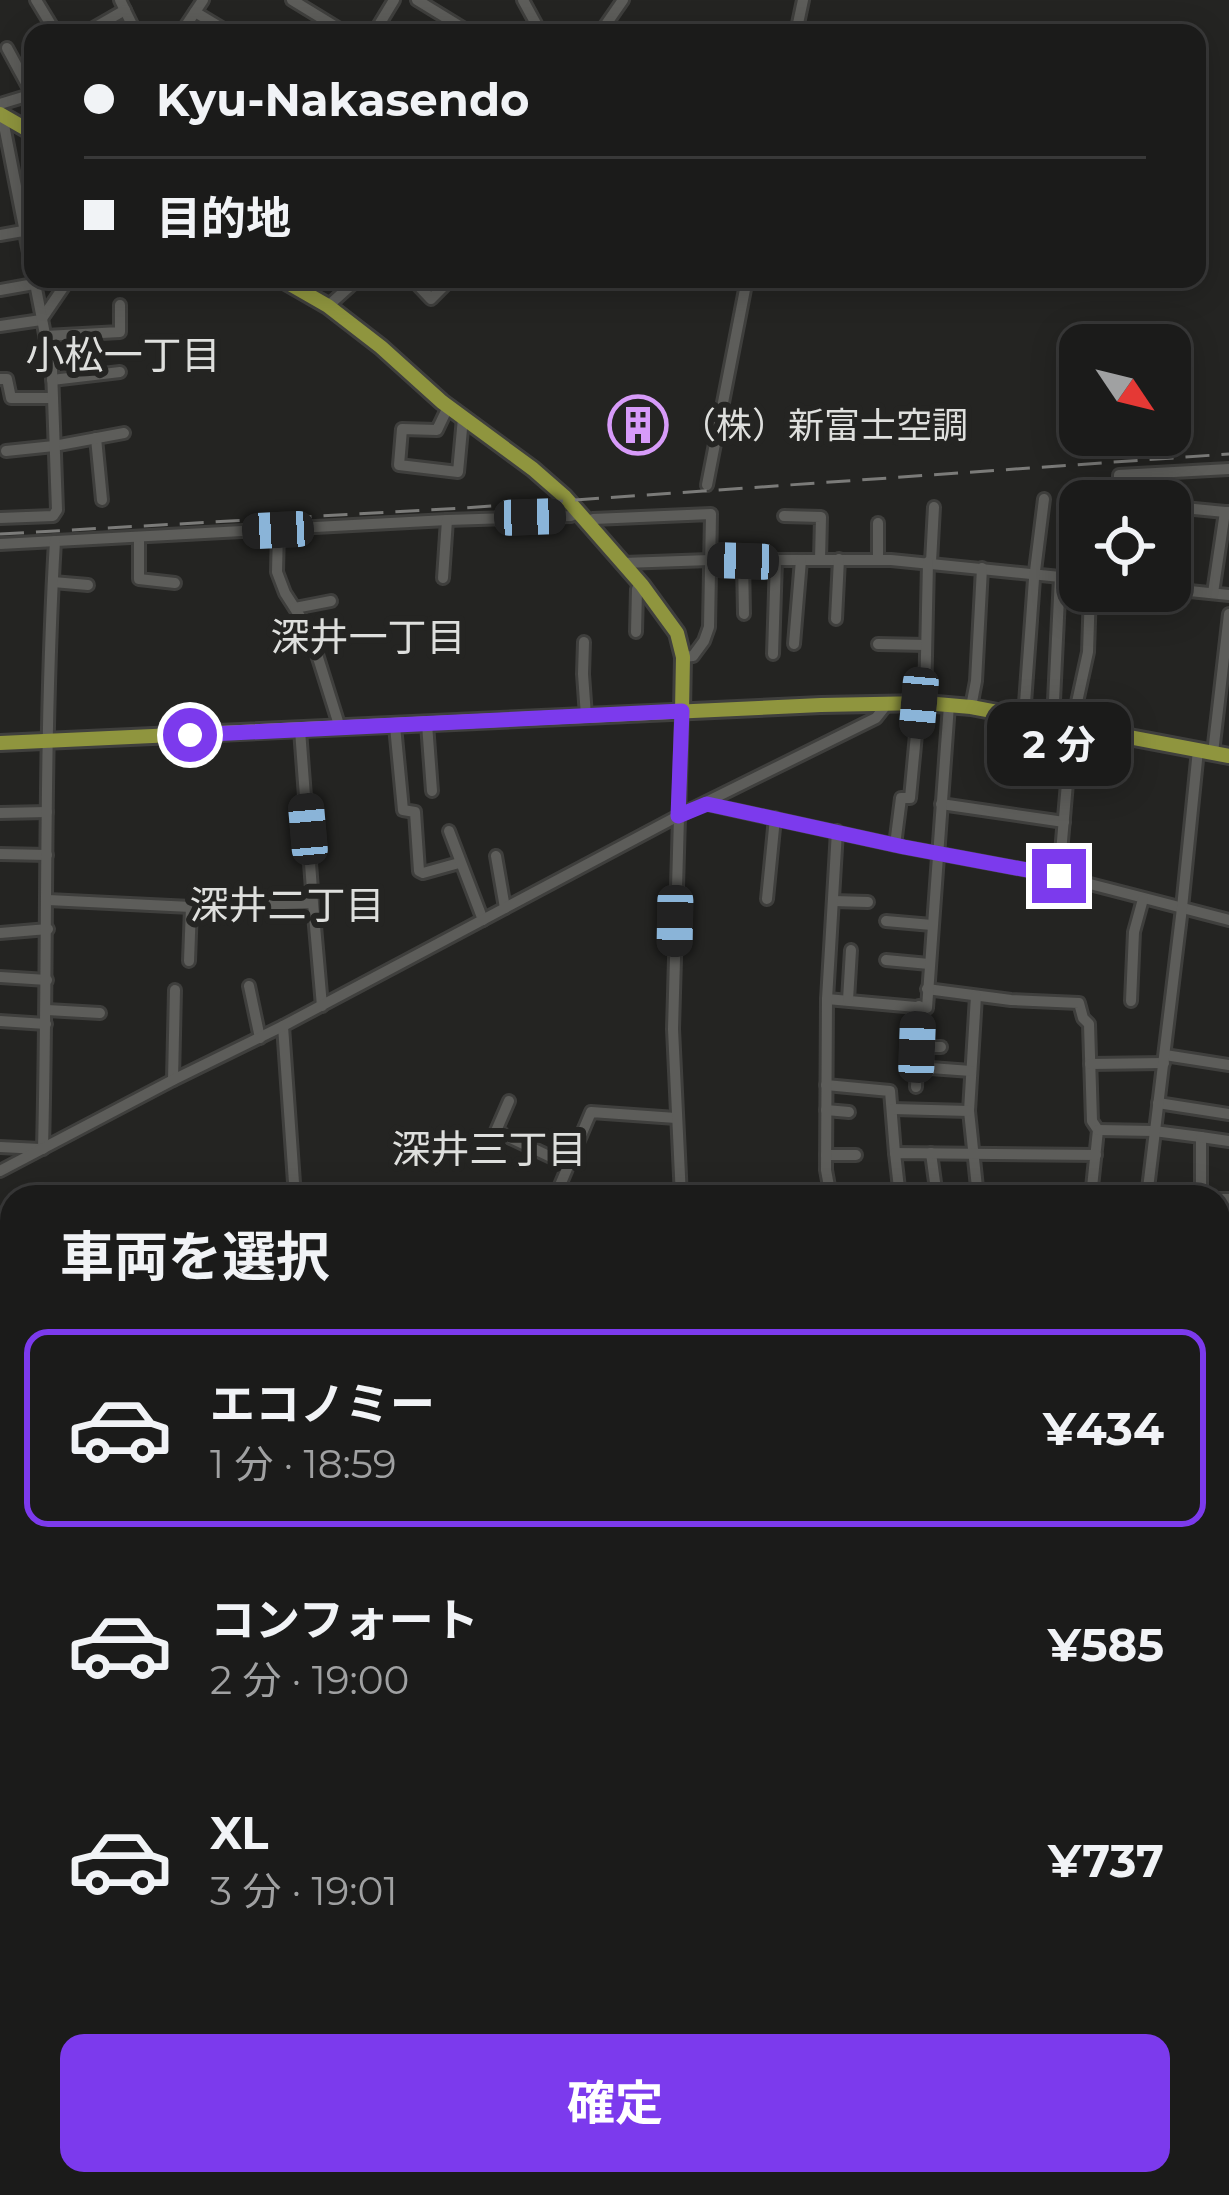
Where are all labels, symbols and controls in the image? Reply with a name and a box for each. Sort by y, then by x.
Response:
text: Kyu-Nakasendo [156,72,530,127]
text: 目的地 [156,190,291,245]
north arrow [1059,324,1191,456]
map controls [1059,324,1191,612]
district label: 小松一丁目 [25,331,221,379]
building icon: （株）新富士空調 [607,394,669,456]
place label: （株）新富士空調 [680,403,968,447]
button: locate [1059,480,1191,612]
car [493,498,567,536]
car [241,510,315,550]
car [706,542,780,580]
district label: 深井一丁目 [270,613,466,661]
car [898,666,940,740]
callout: 2 分 [987,702,1131,786]
route start [163,708,217,762]
text: 2 分 [1022,720,1096,768]
car [287,792,329,866]
route end [1032,849,1086,903]
district label: 深井二丁目 [189,881,385,929]
car [656,885,694,957]
car [898,1010,936,1084]
district label: 深井三丁目 [391,1125,587,1173]
text: 車両を選択 [60,1224,330,1290]
icon: car [66,1374,174,1482]
text: エコノミー [210,1376,435,1431]
text: ¥434 [1043,1401,1164,1456]
text: 1 分 · 18:59 [210,1440,397,1488]
icon: car [66,1590,174,1698]
text: コンフォート [210,1592,479,1647]
text: ¥585 [1048,1617,1164,1672]
text: 2 分 · 19:00 [210,1656,409,1704]
text: XL [210,1805,268,1860]
icon: car [66,1806,174,1914]
text: ¥737 [1048,1833,1164,1888]
text: 3 分 · 19:01 [210,1867,397,1915]
button: 確定 [60,2034,1170,2172]

